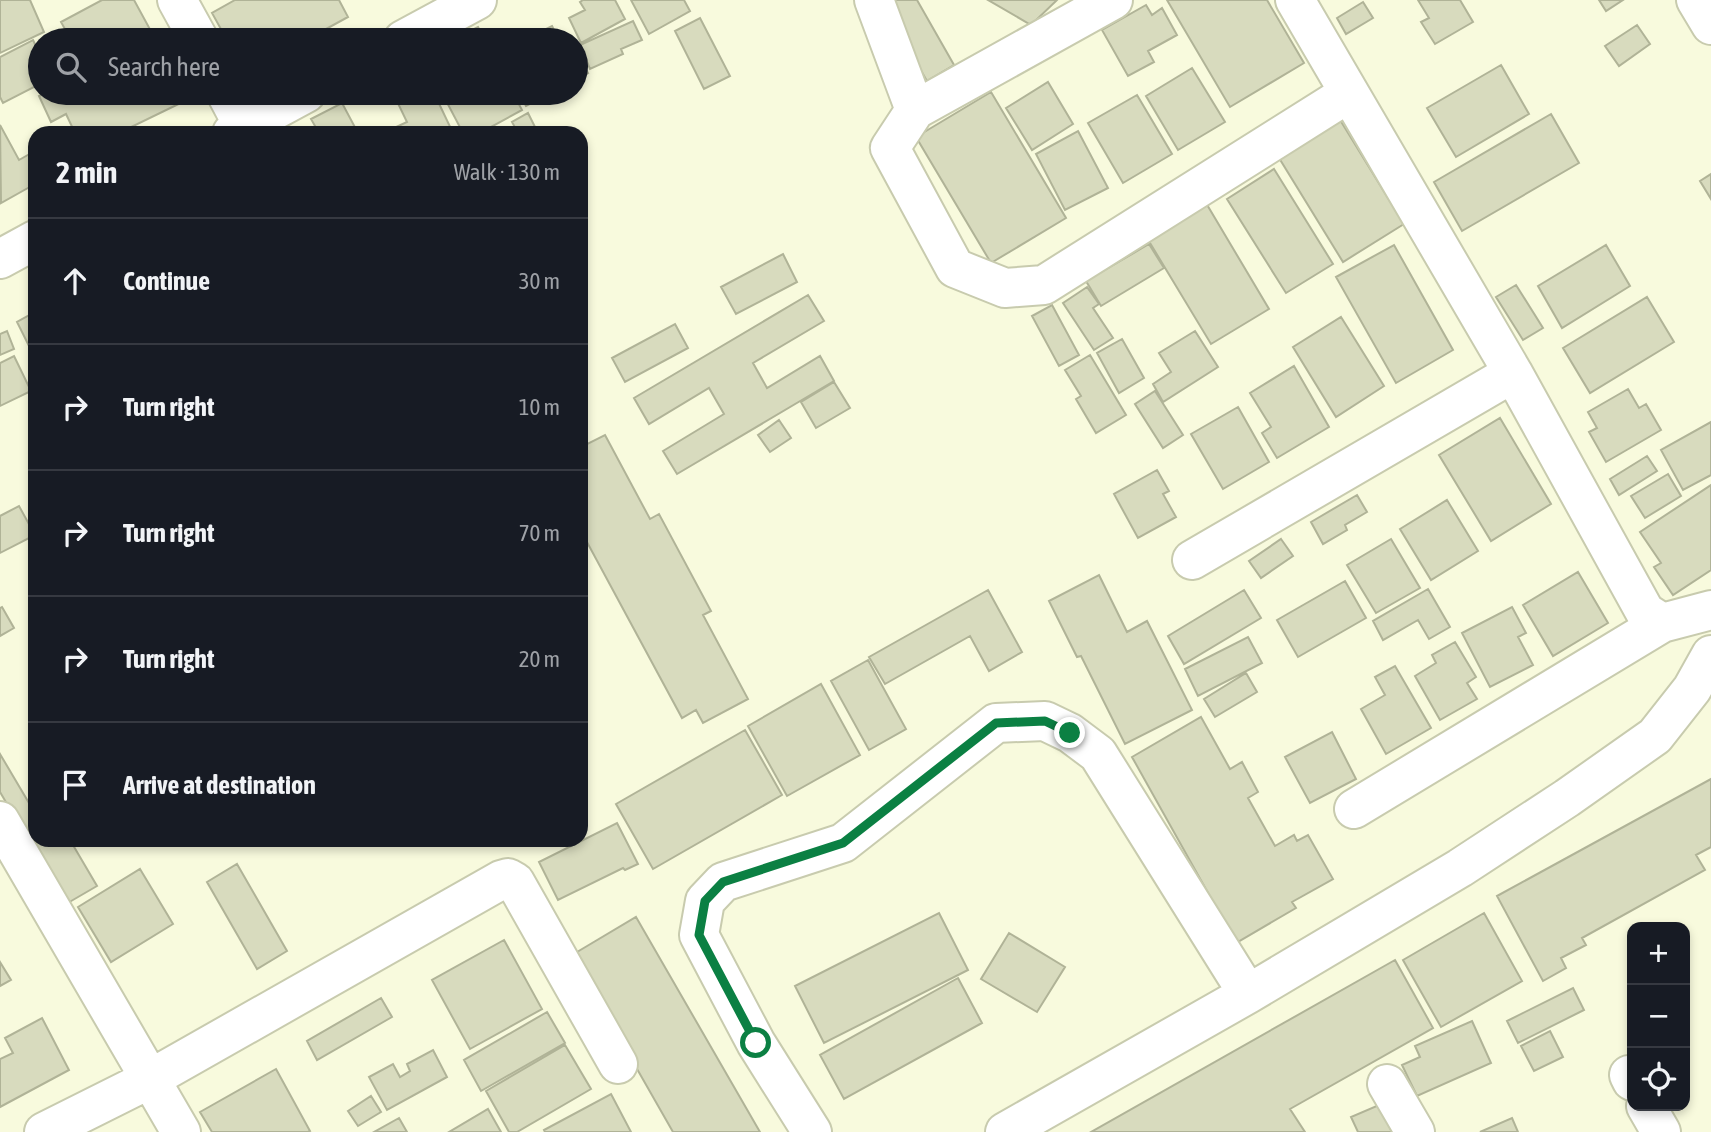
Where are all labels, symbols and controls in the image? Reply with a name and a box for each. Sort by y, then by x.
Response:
search box [28,28,588,105]
icon: search [52,48,90,86]
text: Search here [108,52,220,82]
text: 2 min [56,155,117,189]
text: Walk · 130 m [454,159,560,185]
icon: ahead [56,262,94,300]
text: Continue [123,266,210,296]
text: 30 m [519,268,560,294]
icon: right [56,388,94,426]
text: Turn right [123,392,214,422]
text: 10 m [519,394,560,420]
icon: right [56,514,94,552]
text: Turn right [123,518,214,548]
text: 70 m [519,520,560,546]
icon: right [56,640,94,678]
text: Turn right [123,644,214,674]
text: 20 m [519,646,560,672]
route end [1054,717,1085,748]
icon: arrive [56,766,94,804]
text: Arrive at destination [123,770,316,800]
map controls [1627,922,1690,1111]
button: + [1627,922,1690,985]
button: − [1627,985,1690,1048]
route start [740,1027,771,1058]
button: locate [1627,1048,1690,1111]

